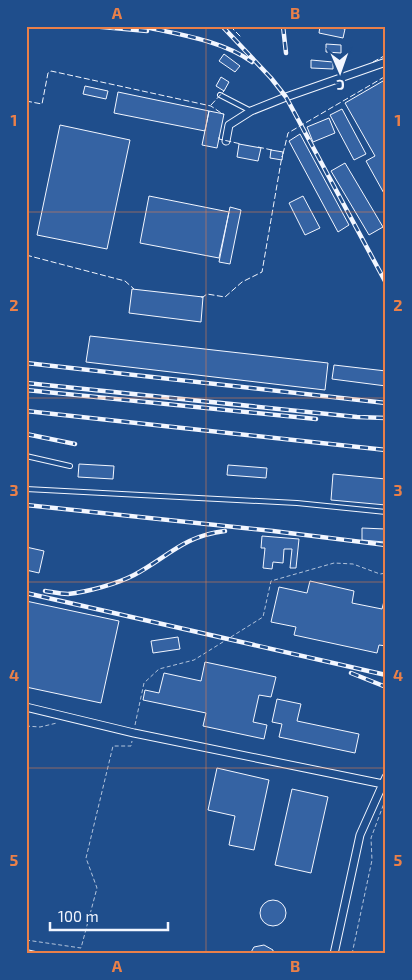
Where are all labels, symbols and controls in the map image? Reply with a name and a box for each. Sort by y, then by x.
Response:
text: A [112,3,123,22]
text: B [290,3,300,22]
north arrow [314,48,364,98]
text: С [336,77,345,94]
text: 1 [11,110,17,129]
text: 1 [395,110,401,129]
text: 2 [9,295,19,314]
text: 2 [393,295,403,314]
text: 3 [9,480,19,499]
text: 3 [393,480,403,499]
text: 4 [9,665,19,684]
text: 4 [393,665,403,684]
text: 5 [10,850,19,869]
text: 5 [394,850,403,869]
scale bar [50,900,168,932]
text: 100 m [58,907,99,925]
text: A [112,956,123,975]
text: B [290,956,300,975]

